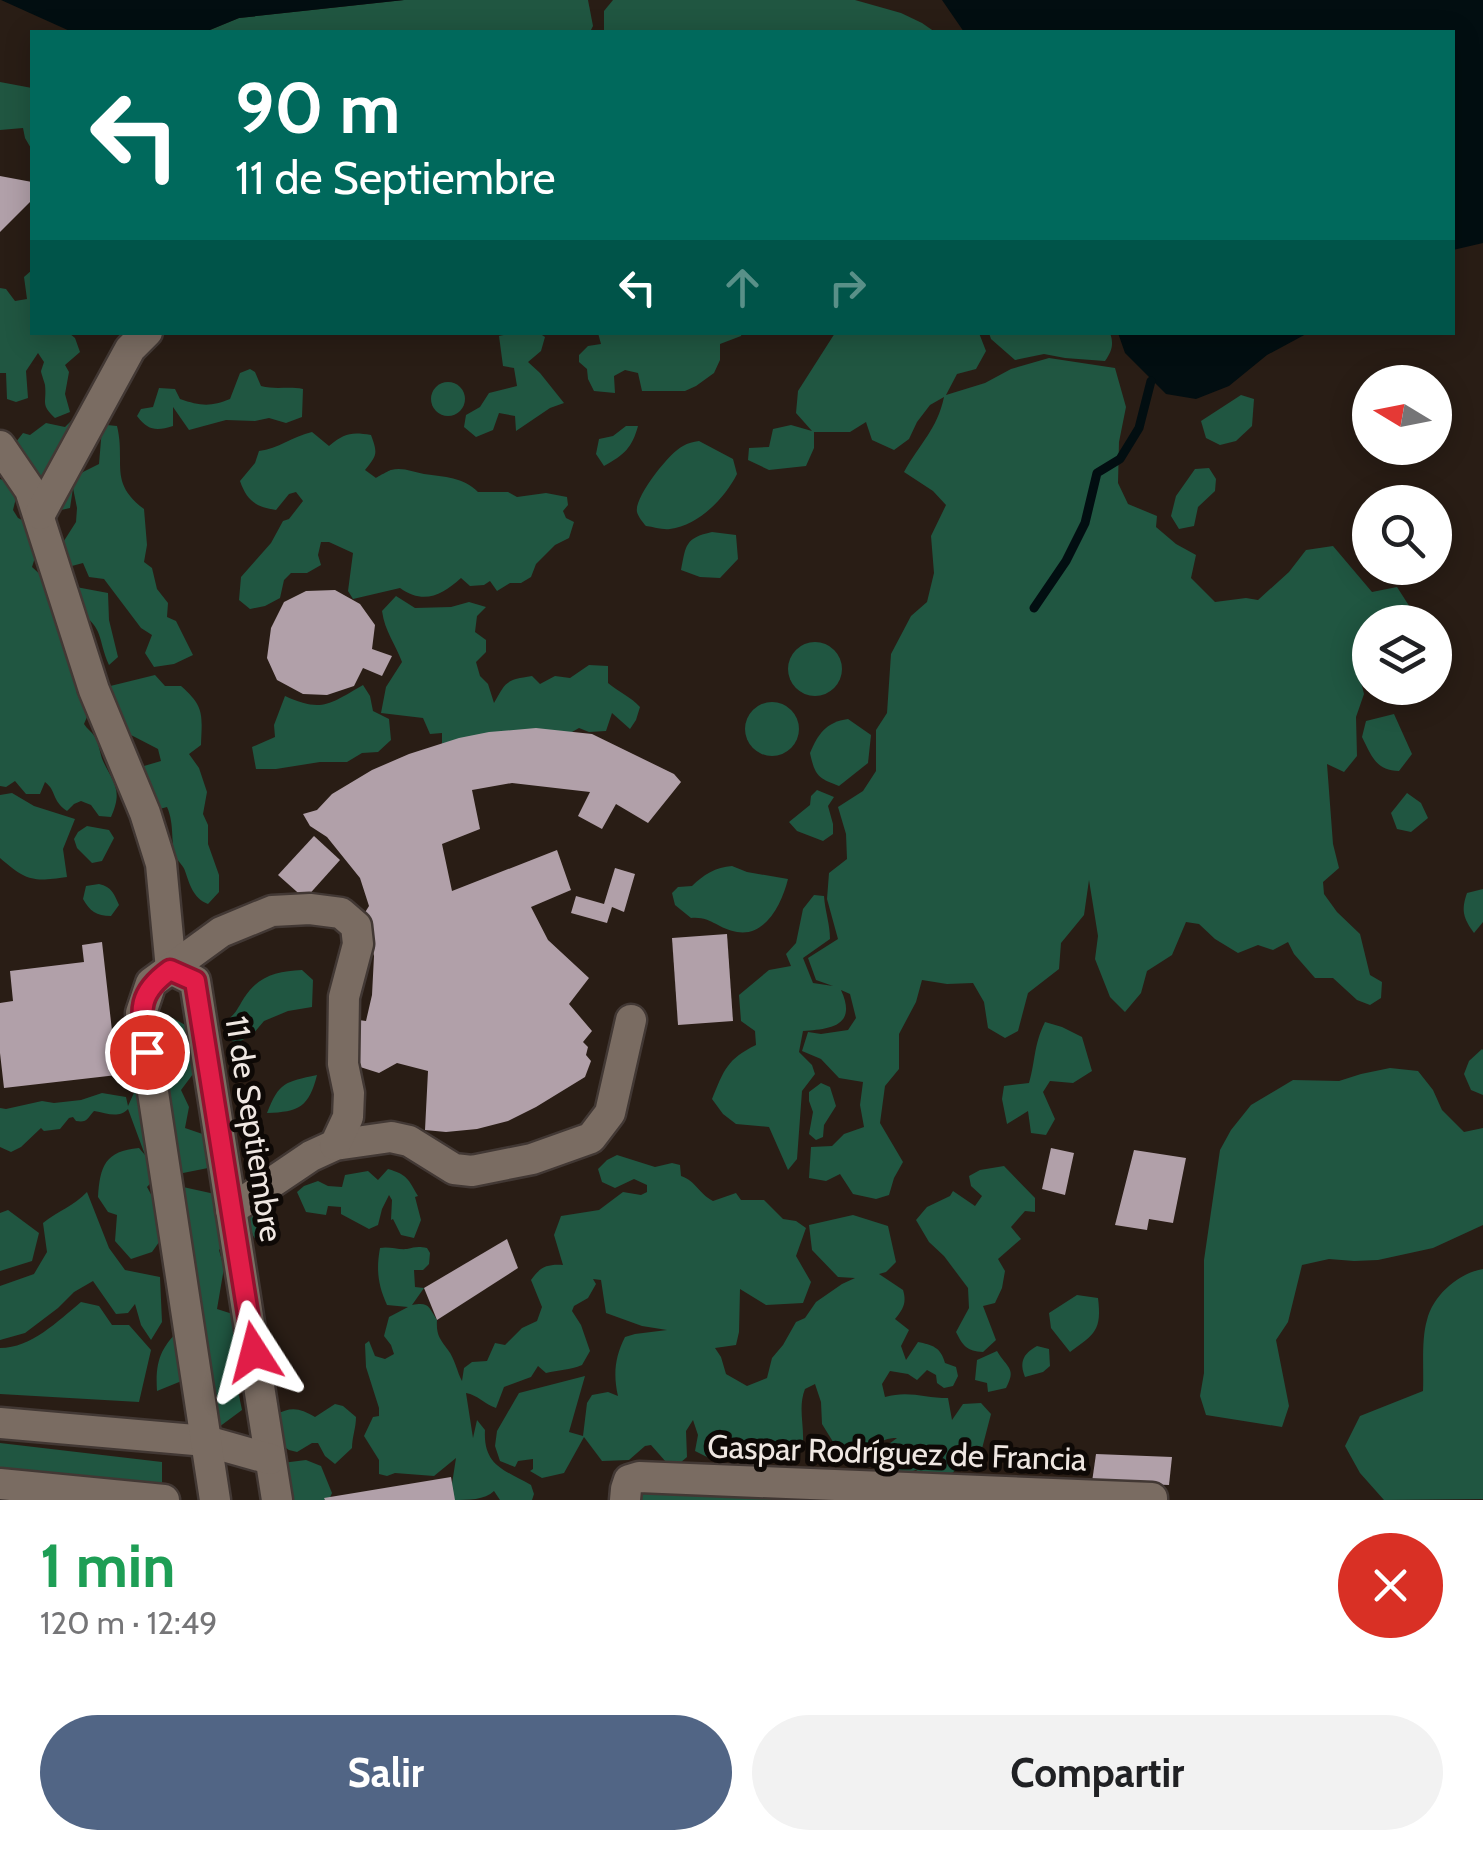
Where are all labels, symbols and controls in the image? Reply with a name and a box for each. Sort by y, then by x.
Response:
text: 90 m [235,65,400,151]
icon: left [70,70,200,200]
text: 11 de Septiembre [235,151,556,205]
icon: left [610,260,665,315]
icon: ahead [715,260,770,315]
icon: right [820,260,875,315]
north arrow [1352,365,1452,465]
map controls [1352,365,1452,705]
button: search [1352,485,1452,585]
button: layers [1352,605,1452,705]
pin [105,1010,190,1095]
street label: 11 de Septiembre [217,1013,292,1245]
icon: arrive [120,1025,175,1080]
position arrow [202,1300,306,1404]
street label: Gaspar Rodríguez de Francia [707,1426,1088,1479]
text: 1 min [40,1529,175,1602]
button: close [1338,1533,1443,1638]
text: 120 m · 12:49 [40,1603,217,1642]
button: Salir [40,1715,732,1830]
button: Compartir [752,1715,1443,1830]

